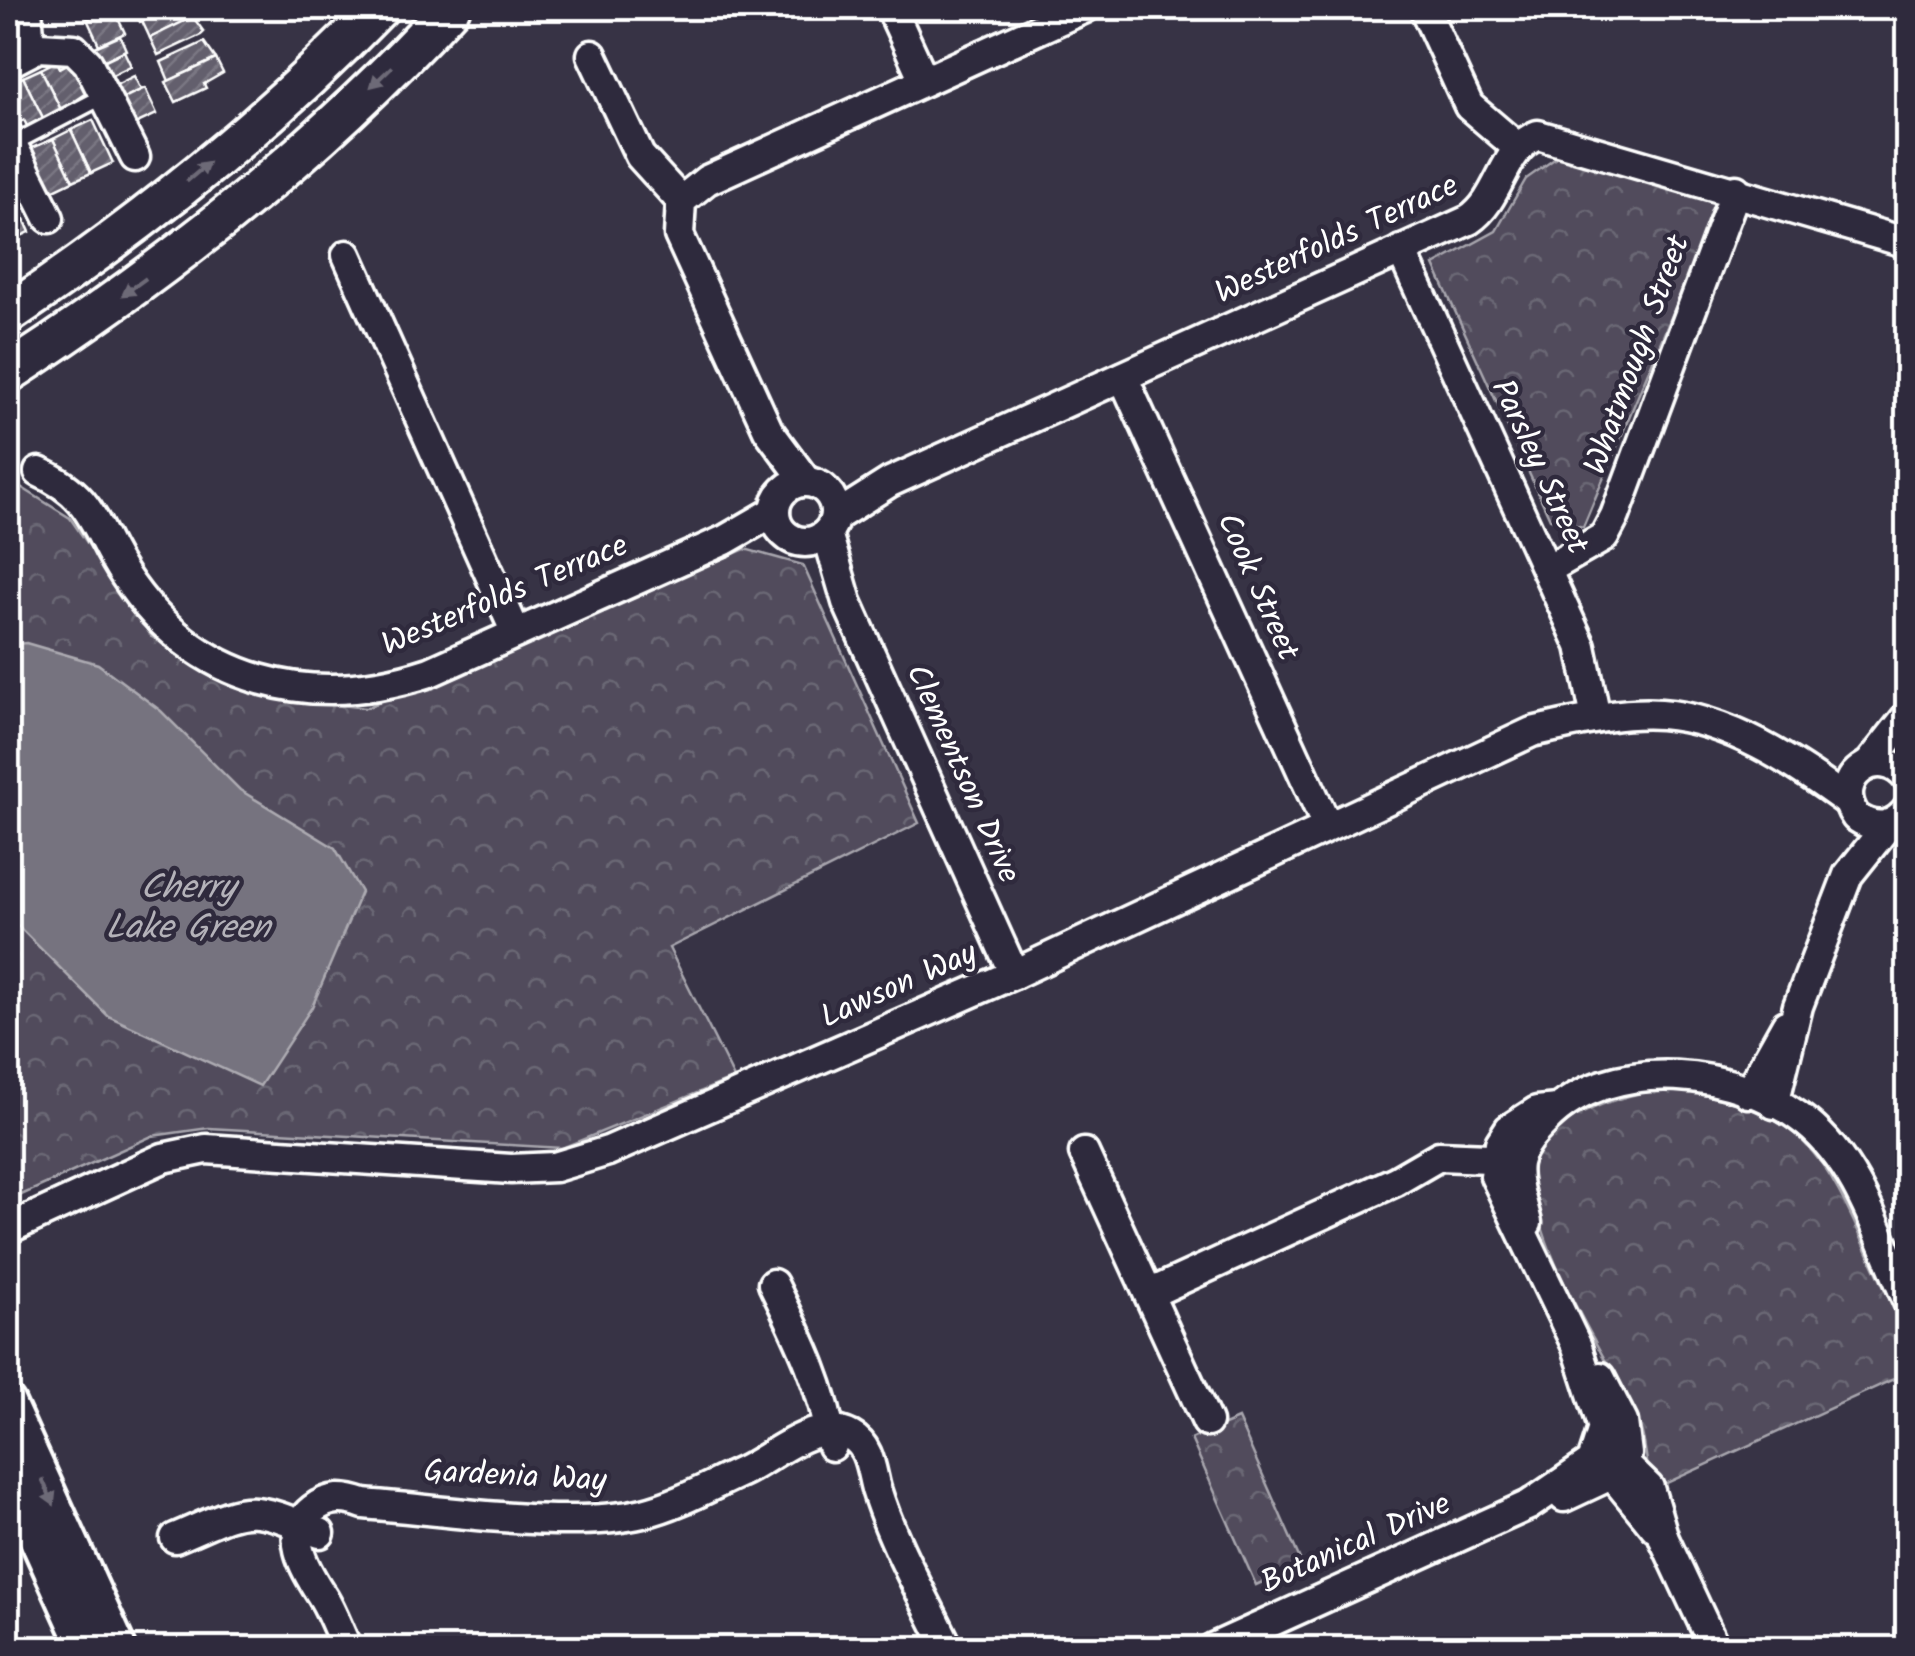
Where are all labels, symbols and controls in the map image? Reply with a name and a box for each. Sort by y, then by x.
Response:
one-way arrow [370,65,394,88]
street label: Westerfolds Terrace [1207,161,1467,319]
one-way arrow [186,162,211,184]
street label: Whatmough Street [1571,228,1705,482]
one-way arrow [120,276,147,296]
street label: Parsley Street [1476,371,1602,563]
street label: Cook Street [1202,505,1313,670]
street label: Westerfolds Terrace [374,521,636,671]
street label: Clementson Drive [891,656,1033,892]
water label: Cherry Lake Green [106,861,273,957]
street label: Lawson Way [812,928,987,1043]
street label: Gardenia Way [422,1447,609,1507]
one-way arrow [40,1477,56,1507]
street label: Botanical Drive [1253,1479,1459,1609]

